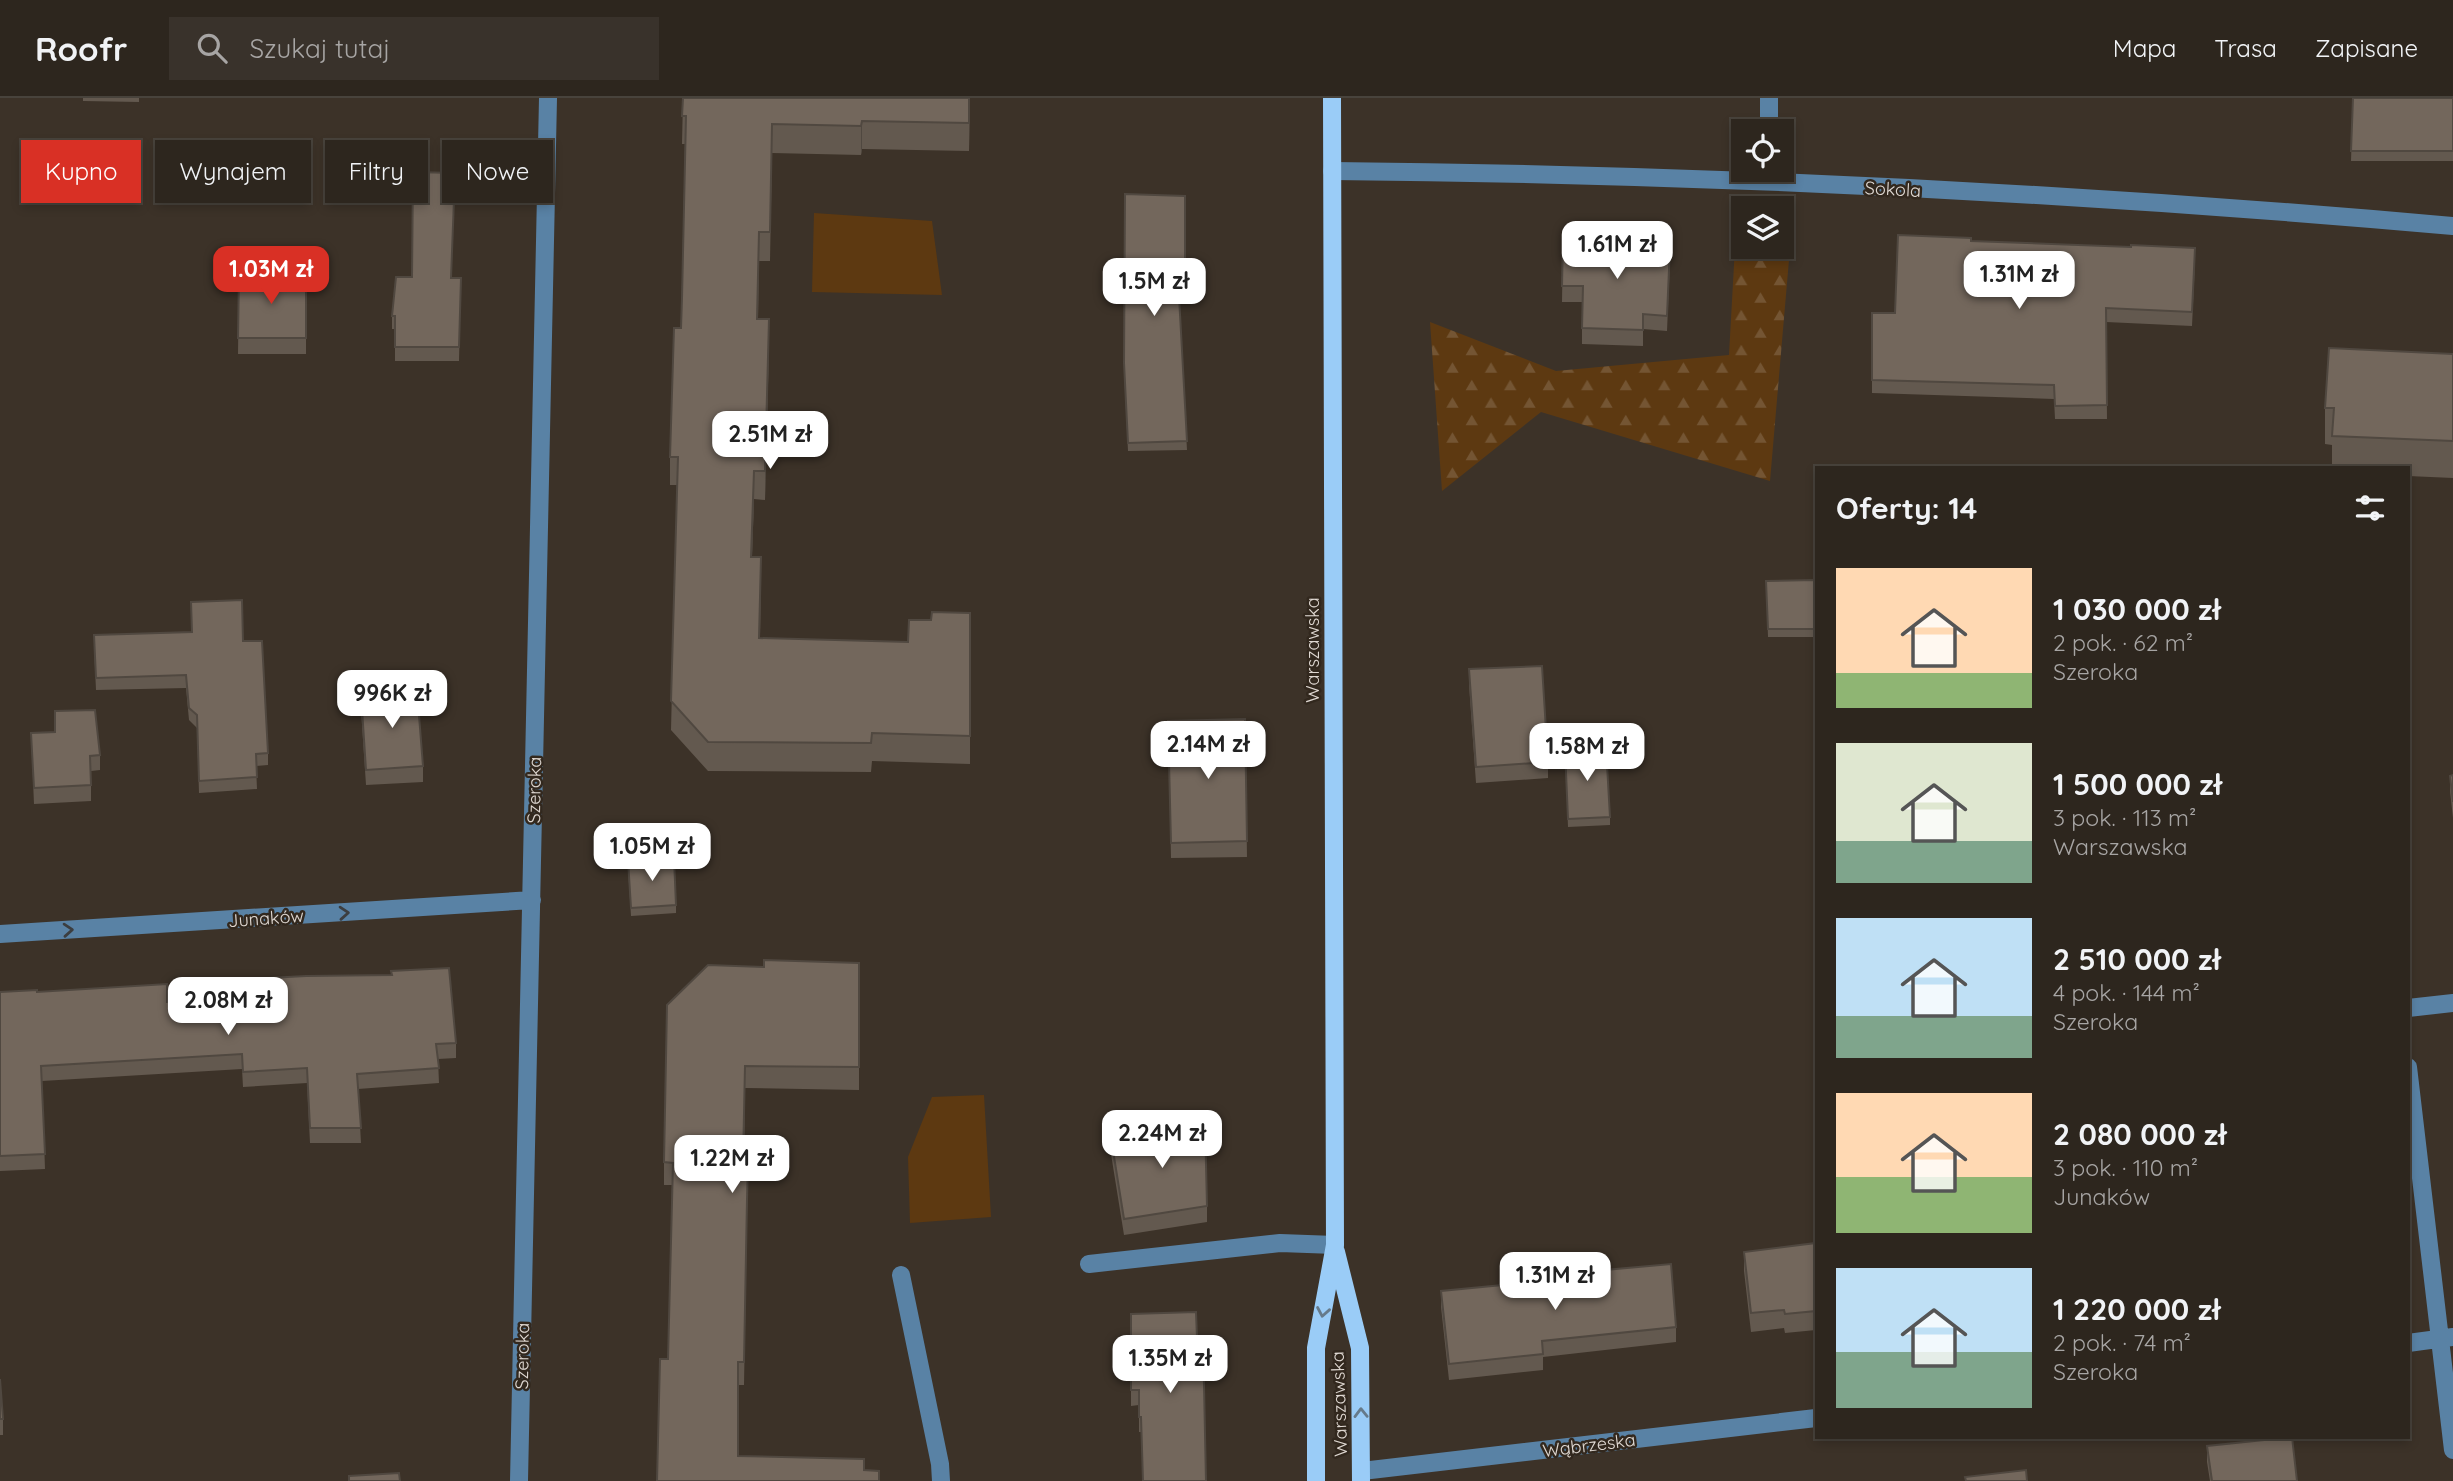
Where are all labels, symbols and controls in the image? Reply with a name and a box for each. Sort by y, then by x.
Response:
search box [169,17,659,80]
text: Roofr [35,28,127,69]
icon: search [193,29,231,67]
text: Szukaj tutaj [249,32,390,65]
text: Mapa [2113,33,2176,63]
text: Trasa [2214,33,2277,63]
text: Zapisane [2315,33,2418,63]
map controls [1731,119,1794,259]
button: locate [1731,119,1794,182]
chip: Kupno [21,140,141,203]
chip: Wynajem [155,140,311,203]
chip: Filtry [325,140,428,203]
chip: Nowe [442,140,553,203]
street label: Sokola [1864,176,1922,202]
button: layers [1731,196,1794,259]
pin: 1.61M zł [1545,222,1689,281]
text: 1.61M zł [1578,229,1656,258]
pin: 1.03M zł [199,246,343,306]
pin: 1.31M zł [1947,252,2091,311]
text: 1.03M zł [229,254,313,283]
pin: 1.5M zł [1089,258,1219,318]
text: 1.31M zł [1980,259,2058,288]
text: 1.5M zł [1119,266,1189,295]
pin: 2.51M zł [698,412,842,471]
text: 2.51M zł [728,419,812,448]
text: Oferty: 14 [1836,489,1977,527]
icon: filters [2351,489,2389,527]
text: 1 030 000 zł [2053,590,2221,628]
icon: home [1892,596,1976,680]
street label: Warszawska [1301,597,1324,703]
text: 2 pok. · 62 m² [2053,628,2193,657]
text: Szeroka [2053,657,2138,686]
pin: 996K zł [327,670,457,730]
text: 996K zł [353,678,431,707]
pin: 2.14M zł [1136,722,1280,781]
pin: 1.58M zł [1515,724,1659,783]
text: 2.14M zł [1167,729,1249,758]
text: 1.58M zł [1545,731,1629,760]
street label: Szeroka [522,756,546,824]
text: 1 500 000 zł [2053,765,2222,803]
icon: home [1892,771,1976,855]
text: 3 pok. · 113 m² [2053,803,2196,832]
pin: 1.05M zł [580,824,724,883]
text: 1.05M zł [610,831,694,860]
text: Warszawska [2053,832,2188,861]
street label: Junaków [227,904,305,932]
one-way arrow [339,905,350,920]
one-way arrow [63,923,74,938]
text: 2 510 000 zł [2053,940,2221,978]
icon: home [1892,946,1976,1030]
pin: 2.08M zł [156,978,300,1037]
text: 4 pok. · 144 m² [2053,978,2200,1007]
text: 2.08M zł [184,985,272,1014]
text: Szeroka [2053,1007,2138,1036]
pin: 2.24M zł [1090,1110,1234,1170]
text: 2 080 000 zł [2053,1115,2226,1153]
text: 2.24M zł [1118,1118,1206,1147]
icon: home [1892,1121,1976,1205]
pin: 1.22M zł [660,1136,804,1195]
text: 1.22M zł [690,1143,774,1172]
text: 3 pok. · 110 m² [2053,1153,2198,1182]
text: Junaków [2053,1182,2150,1211]
pin: 1.31M zł [1483,1252,1627,1312]
text: 1.31M zł [1516,1260,1594,1289]
text: 1 220 000 zł [2053,1290,2220,1328]
icon: home [1892,1296,1976,1380]
one-way arrow [1316,1306,1331,1318]
street label: Szeroka [510,1322,534,1390]
text: 2 pok. · 74 m² [2053,1328,2191,1357]
pin: 1.35M zł [1098,1336,1242,1395]
text: 1.35M zł [1129,1343,1211,1372]
street label: Warszawska [1326,1351,1352,1457]
text: Szeroka [2053,1357,2138,1386]
one-way arrow [1353,1407,1369,1418]
street label: Wąbrzeska [1541,1428,1637,1462]

